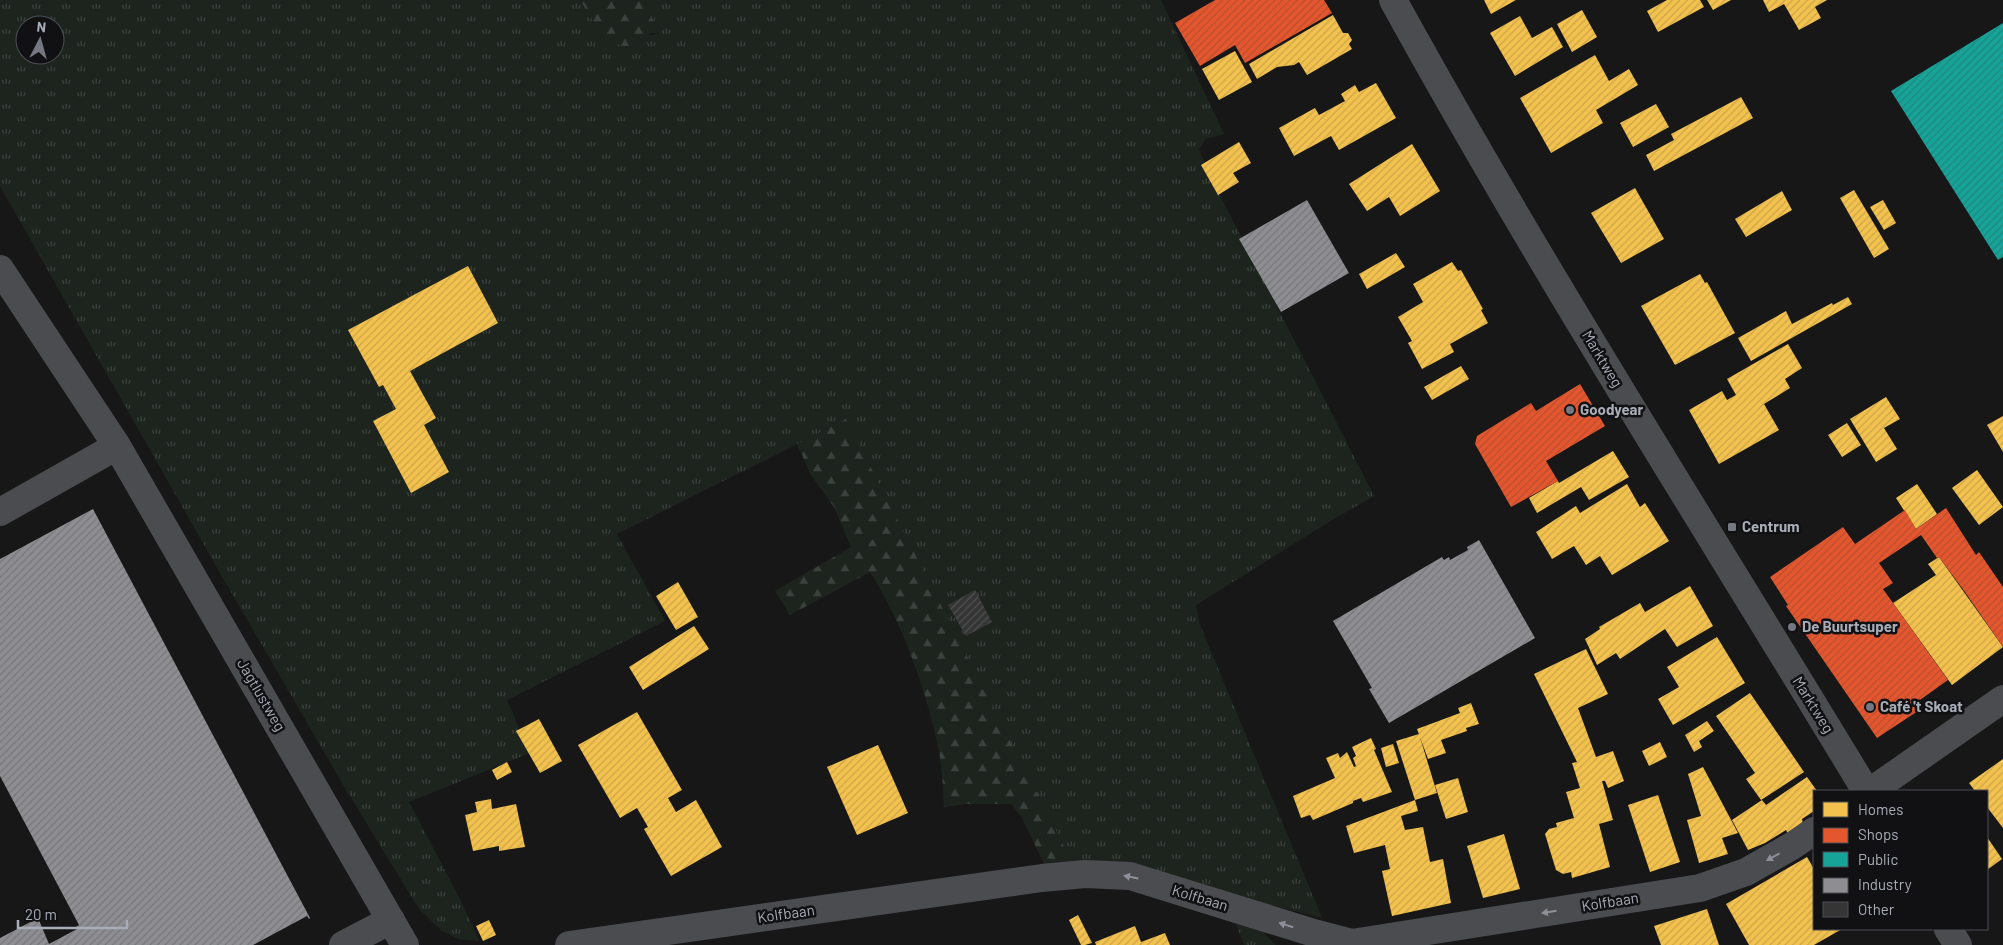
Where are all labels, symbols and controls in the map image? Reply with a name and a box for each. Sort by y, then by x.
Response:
north arrow [15,15,65,65]
text: N [36,18,47,36]
street label: Marktweg [1579,327,1627,390]
place label: Goodyear [1580,400,1643,418]
marker: Goodyear [1564,404,1576,416]
place label: Centrum [1742,517,1800,535]
marker: Centrum [1726,521,1738,533]
place label: De Buurtsuper [1802,617,1898,635]
marker: De Buurtsuper [1786,621,1798,633]
street label: Jagtlustweg [234,655,290,734]
street label: Marktweg [1789,673,1838,736]
place label: Café 't Skoat [1880,697,1963,715]
marker: Café 't Skoat [1864,701,1876,713]
legend [1813,790,1988,930]
text: Homes [1858,800,1903,818]
text: Shops [1858,825,1898,843]
text: Public [1858,850,1898,868]
one-way arrow [1766,853,1780,861]
one-way arrow [1123,873,1139,881]
text: Industry [1858,875,1912,893]
street label: Kolfbaan [1170,880,1230,914]
street label: Kolfbaan [1580,888,1640,914]
scale bar [18,898,126,930]
street label: Kolfbaan [756,900,816,926]
text: Other [1858,900,1895,918]
text: 20 m [25,905,57,923]
one-way arrow [1541,908,1557,916]
one-way arrow [1279,920,1294,928]

